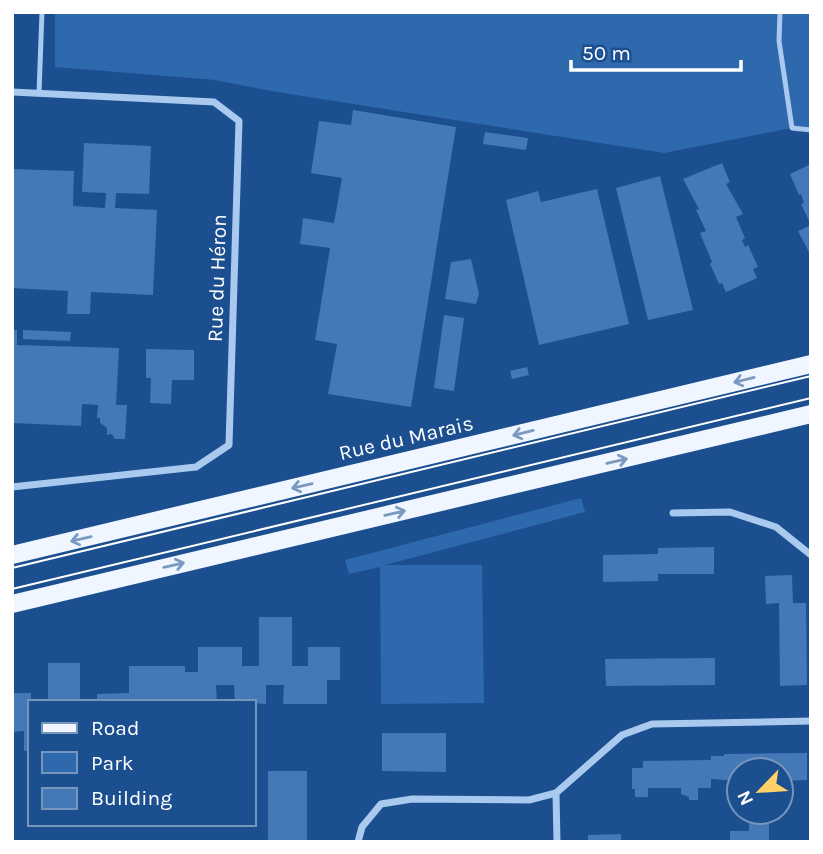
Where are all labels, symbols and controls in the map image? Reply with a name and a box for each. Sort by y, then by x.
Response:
scale bar [571,28,741,72]
text: 50 m [582,41,631,65]
street label: Rue du Héron [203,214,231,342]
one-way arrow [733,374,756,387]
street label: Rue du Marais [336,411,476,465]
one-way arrow [512,427,535,440]
one-way arrow [605,454,628,467]
one-way arrow [291,480,314,493]
one-way arrow [384,506,406,519]
one-way arrow [70,533,93,546]
one-way arrow [162,558,185,572]
legend [28,700,256,826]
text: Road [91,716,139,740]
text: Park [91,751,134,775]
north arrow [725,756,795,826]
text: Building [91,786,172,810]
text: N [733,787,758,809]

